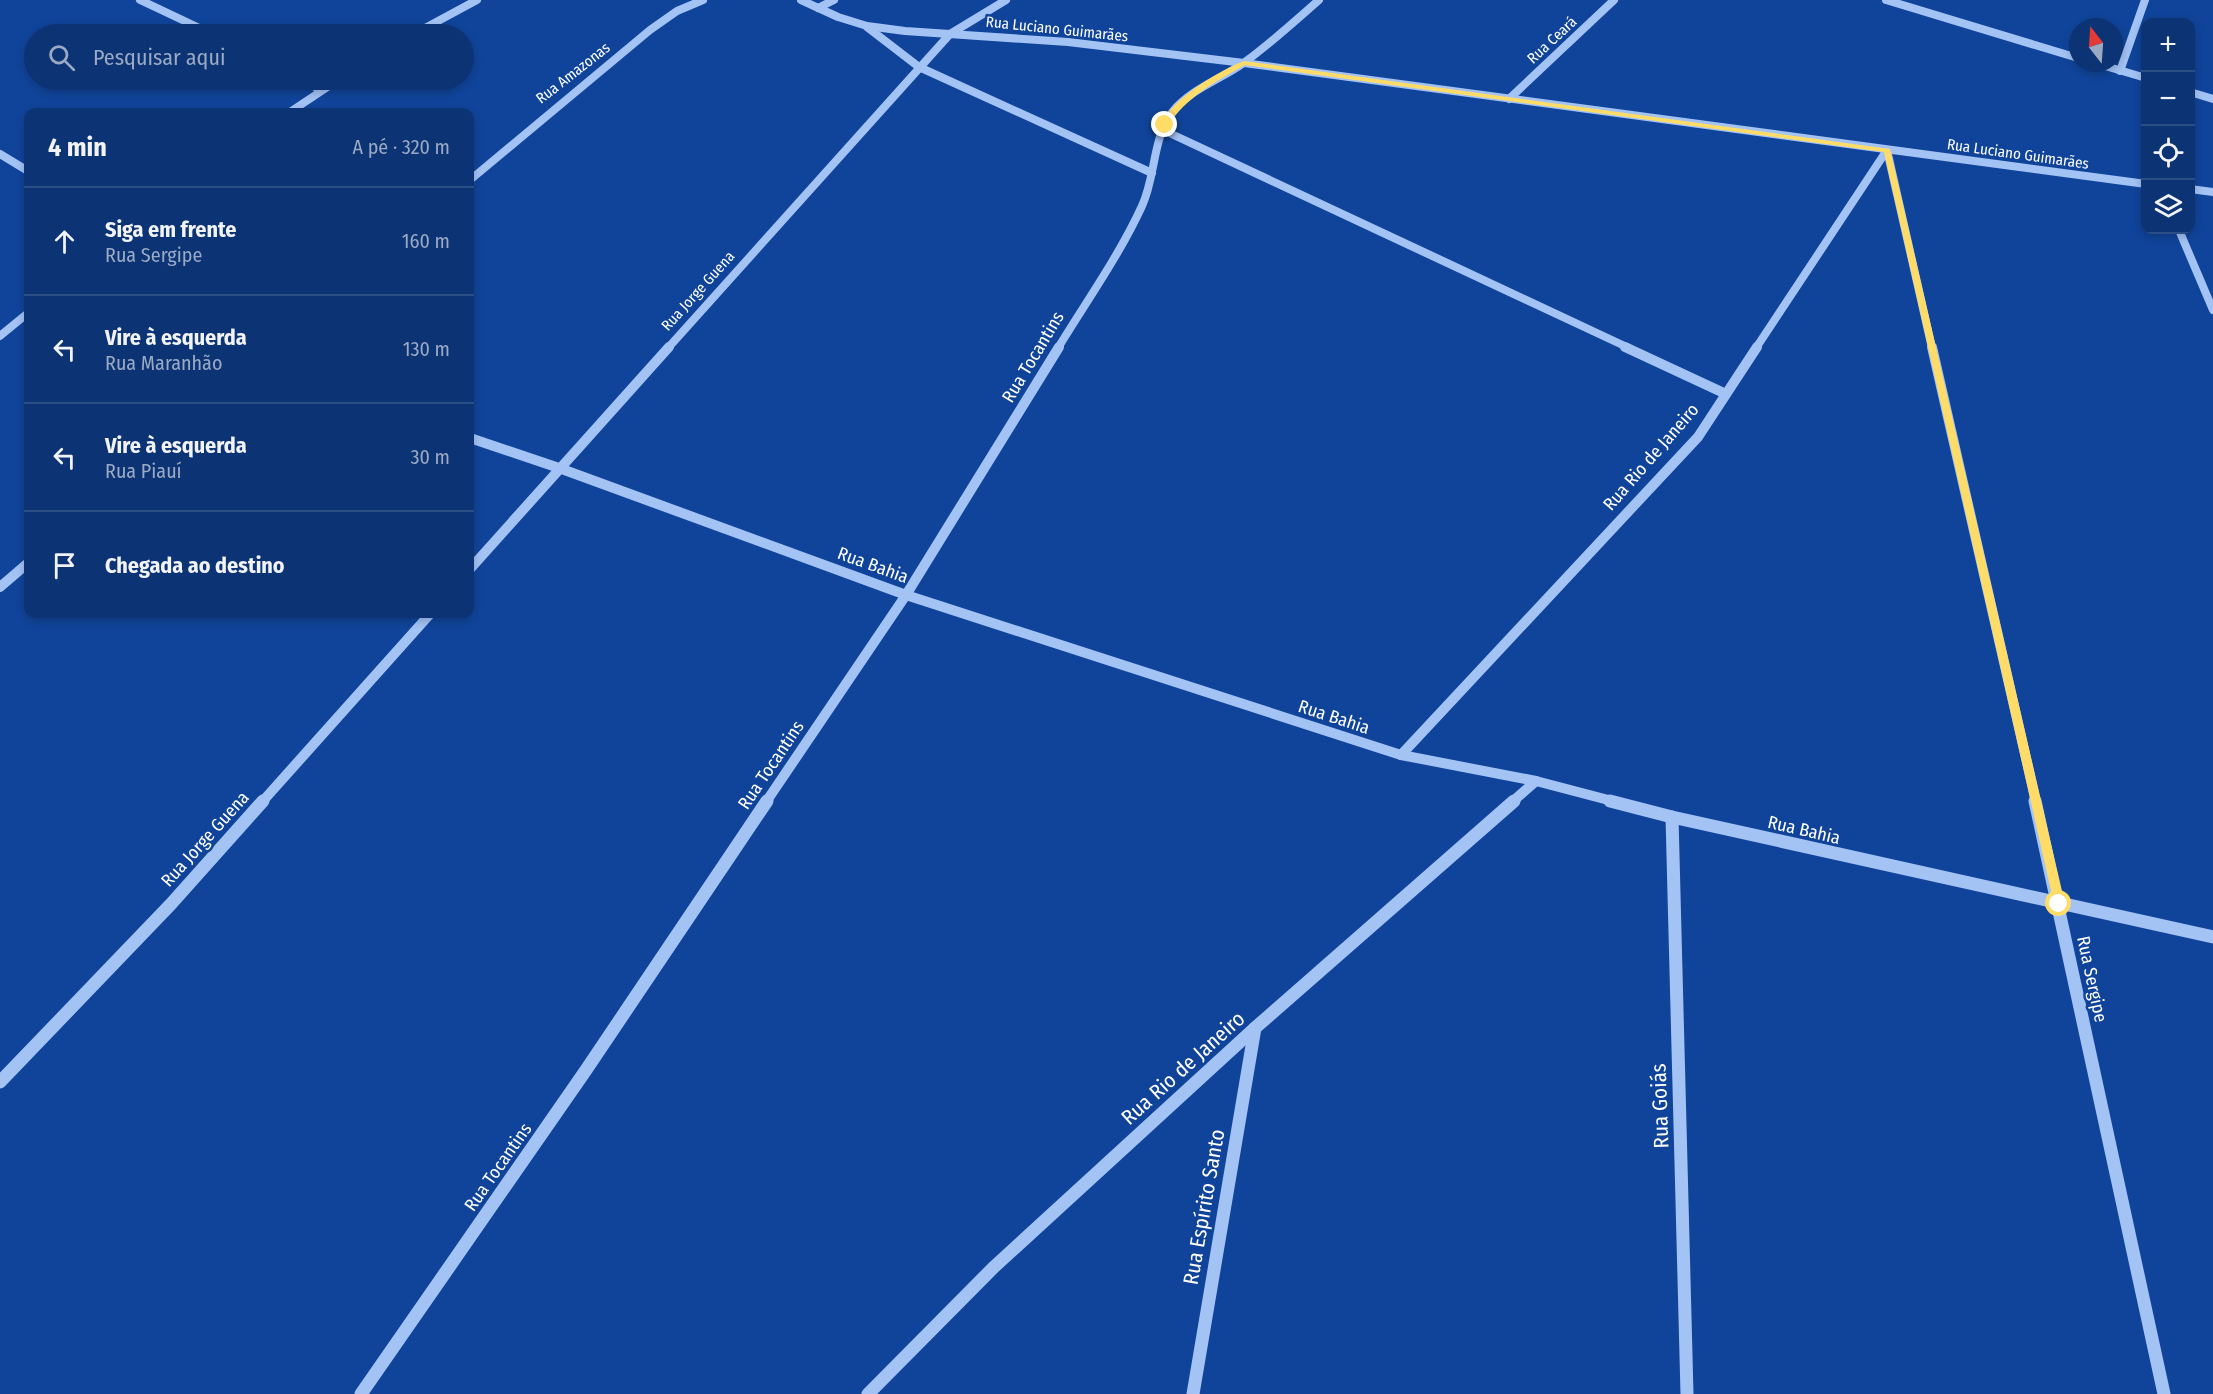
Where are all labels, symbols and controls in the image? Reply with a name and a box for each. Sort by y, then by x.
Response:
street label: Rua Luciano Guimarães [985,13,1129,45]
street label: Rua Ceará [1524,13,1580,67]
north arrow [2069,18,2123,72]
map controls [2141,18,2195,234]
button: + [2141,18,2195,72]
search box [24,24,474,90]
street label: Rua Amazonas [532,39,614,107]
icon: search [45,41,78,74]
text: Pesquisar aqui [93,44,225,71]
button: − [2141,72,2195,126]
route end [1151,111,1177,137]
button: locate [2141,126,2195,180]
text: 4 min [48,132,107,163]
text: A pé · 320 m [352,135,450,159]
street label: Rua Luciano Guimarães [1946,135,2090,173]
button: layers [2141,180,2195,234]
text: Siga em frente [105,216,236,243]
icon: ahead [48,225,81,258]
text: 160 m [402,229,450,253]
text: Rua Sergipe [105,243,202,267]
street label: Rua Jorge Guena [658,248,738,334]
street label: Rua Tocantins [997,307,1069,407]
text: Vire à esquerda [105,324,247,351]
icon: left [48,333,81,366]
text: 130 m [403,337,450,361]
text: Rua Maranhão [105,351,222,375]
street label: Rua Rio de Janeiro [1598,399,1704,515]
text: Vire à esquerda [105,432,247,459]
icon: left [48,441,81,474]
text: 30 m [410,445,450,469]
text: Rua Piauí [105,459,182,483]
street label: Rua Bahia [835,542,912,588]
icon: arrive [48,549,81,582]
text: Chegada ao destino [105,552,285,579]
street label: Rua Bahia [1296,695,1373,739]
street label: Rua Tocantins [733,716,809,814]
street label: Rua Jorge Guena [156,787,254,891]
street label: Rua Bahia [1766,811,1843,849]
route start [2045,890,2071,916]
street label: Rua Sergipe [2072,934,2112,1024]
street label: Rua Rio de Janeiro [1116,1006,1250,1130]
street label: Rua Goiás [1646,1063,1674,1149]
street label: Rua Tocantins [460,1118,537,1215]
street label: Rua Espírito Santo [1178,1127,1230,1287]

